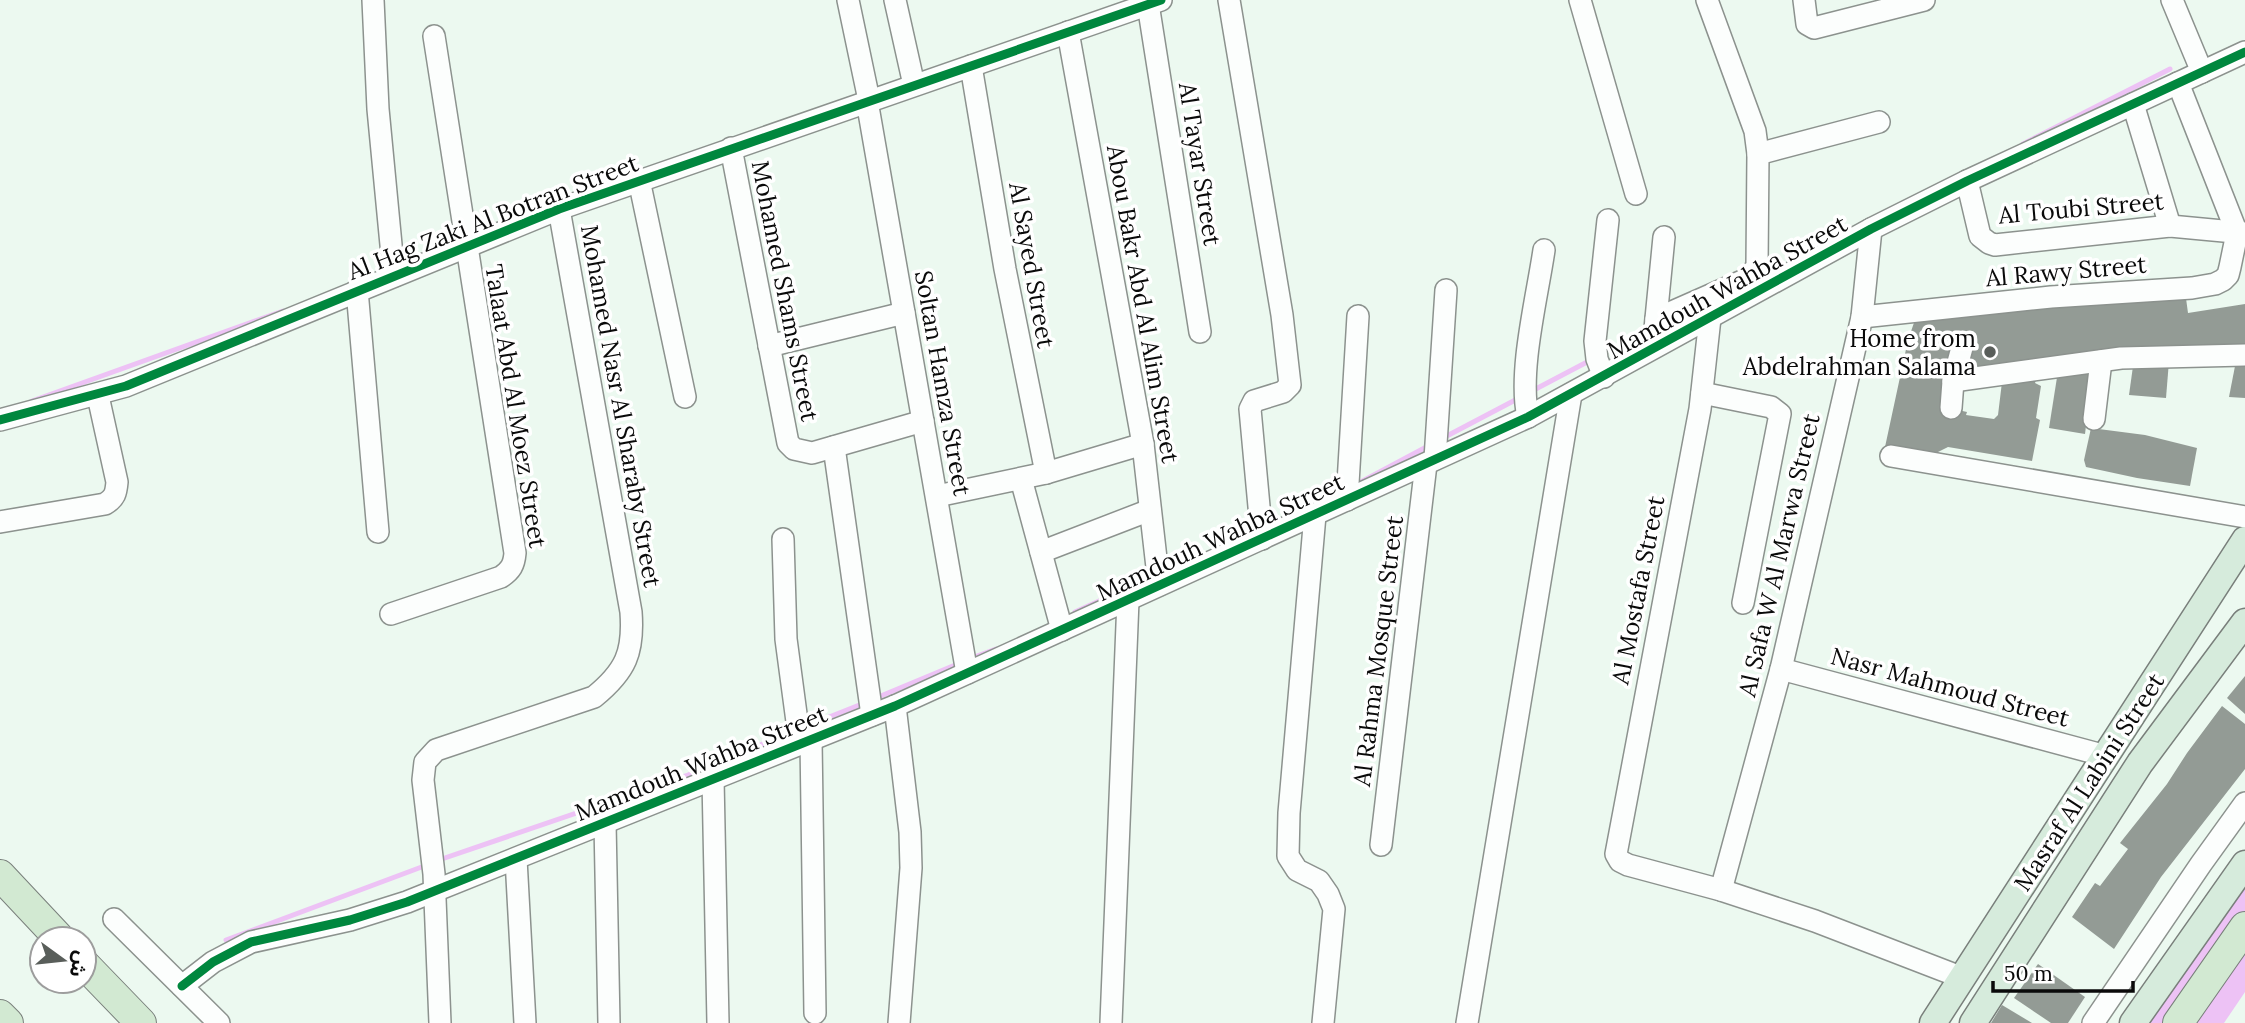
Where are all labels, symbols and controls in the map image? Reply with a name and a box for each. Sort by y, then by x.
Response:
street label: Al Tayar Street [1172,79,1228,248]
street label: Abou Bakr Abd Al Alim Street [1100,142,1186,466]
street label: Al Hag Zaki Al Botran Street [342,147,643,287]
street label: Mohamed Shams Street [745,158,826,425]
street label: Al Sayed Street [1002,179,1062,351]
street label: Al Toubi Street [1996,185,2165,231]
street label: Mamdouh Wahba Street [1602,208,1853,366]
street label: Mohamed Nasr Al Sharaby Street [574,222,668,590]
street label: Al Rawy Street [1983,248,2148,294]
street label: Talaat Abd Al Moez Street [478,262,554,551]
street label: Soltan Hamza Street [908,268,978,499]
place label: Home from Abdelrahman Salama [1742,323,1976,382]
marker: Home from Abdelrahman Salama [1982,344,1998,360]
street label: Al Safa W Al Marwa Street [1731,410,1827,700]
street label: Mamdouh Wahba Street [1091,466,1349,608]
street label: Al Mostafa Street [1604,492,1672,688]
street label: Al Rahma Mosque Street [1346,513,1410,789]
street label: Nasr Mahmoud Street [1827,640,2073,734]
street label: Masraf Al Labini Street [2007,667,2171,897]
street label: Mamdouh Wahba Street [570,698,832,828]
north arrow [28,925,98,995]
text: ش [64,949,94,980]
scale bar [1993,950,2133,994]
text: 50 m [2004,960,2053,987]

